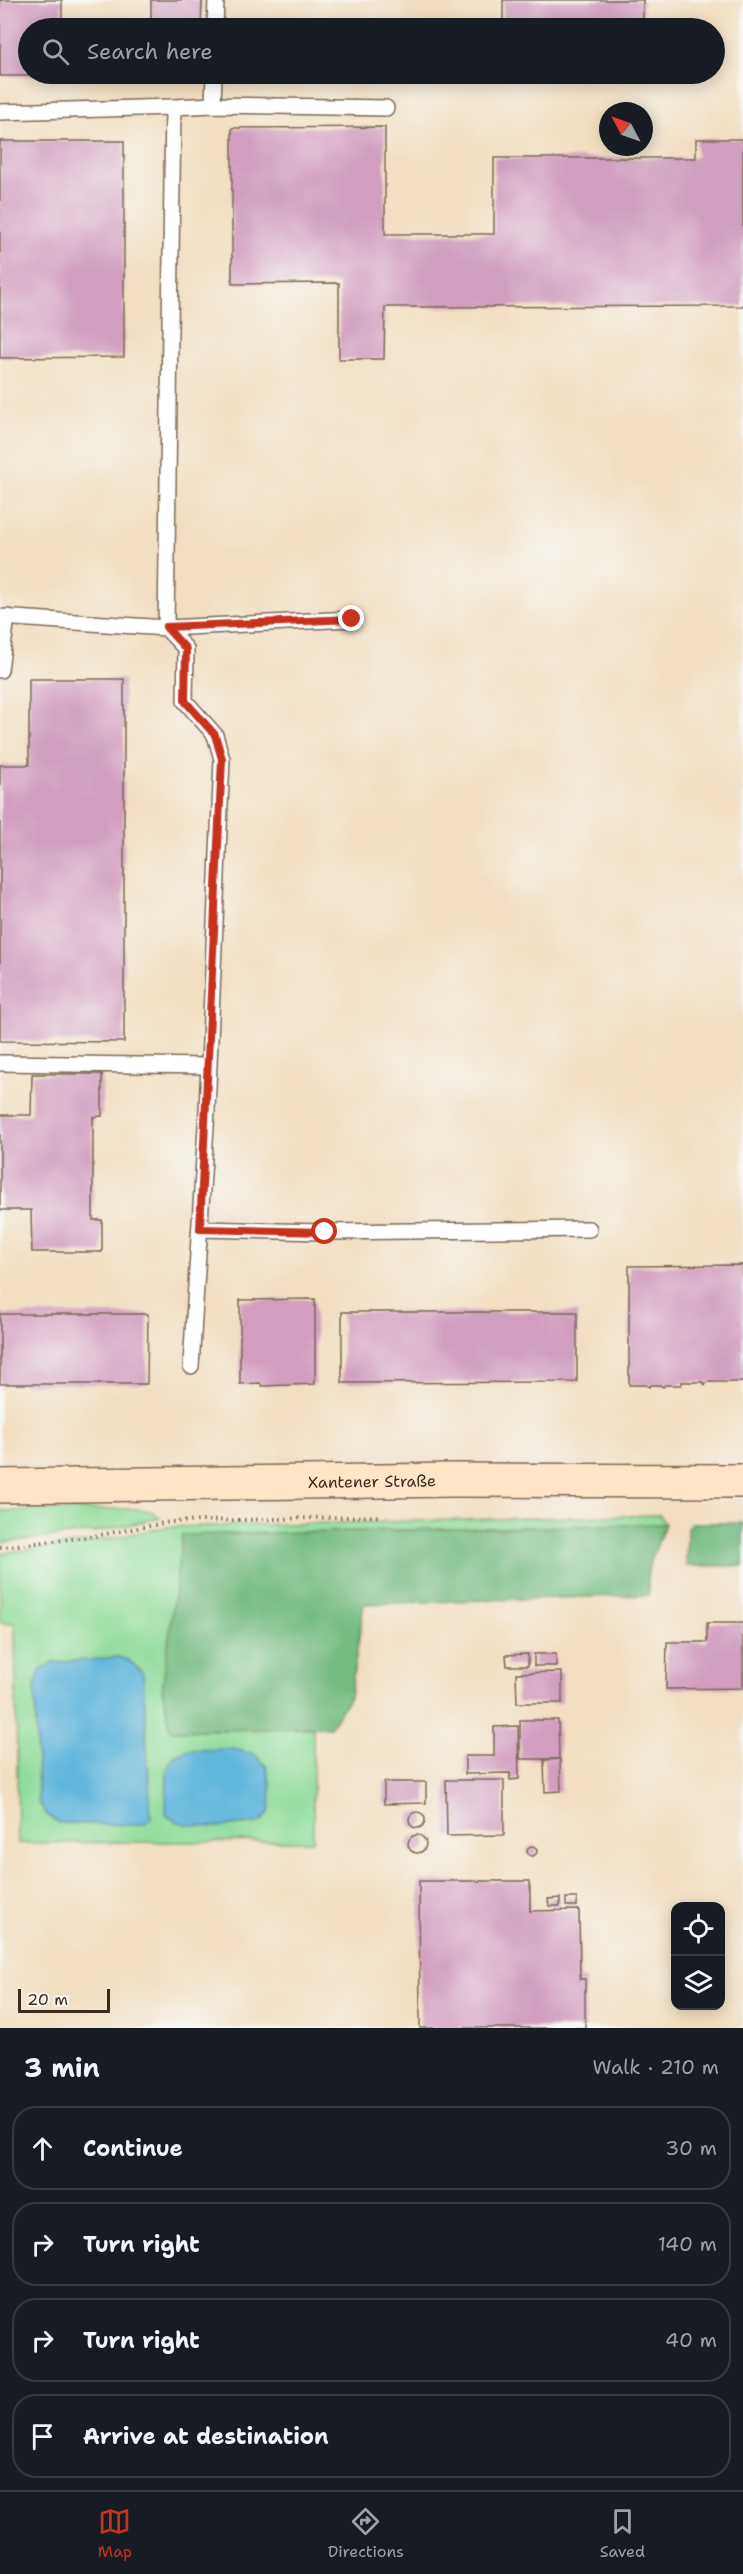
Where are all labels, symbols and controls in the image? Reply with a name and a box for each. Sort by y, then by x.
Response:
search box [18,18,725,84]
icon: search [39,35,72,68]
text: Search here [87,37,213,66]
north arrow [599,102,653,156]
route end [338,605,364,631]
route start [311,1218,337,1244]
street label: Xantener Straße [308,1470,436,1493]
map controls [671,1902,725,2010]
button: locate [671,1902,725,1956]
button: layers [671,1956,725,2010]
scale bar [18,1986,110,2014]
text: 20 m [27,1989,68,2010]
text: 3 min [24,2050,100,2085]
text: Walk · 210 m [593,2054,719,2080]
icon: ahead [26,2132,59,2165]
text: Continue [83,2134,183,2163]
text: 30 m [665,2135,717,2161]
icon: right [26,2228,59,2261]
text: Turn right [83,2230,200,2259]
text: 140 m [658,2231,717,2257]
icon: right [26,2324,59,2357]
text: Turn right [83,2326,200,2355]
text: 40 m [665,2327,717,2353]
icon: arrive [26,2420,59,2453]
text: Arrive at destination [83,2422,329,2451]
tab: Map [98,2505,132,2562]
tab: Directions [328,2505,404,2562]
tab: Saved [600,2505,645,2562]

